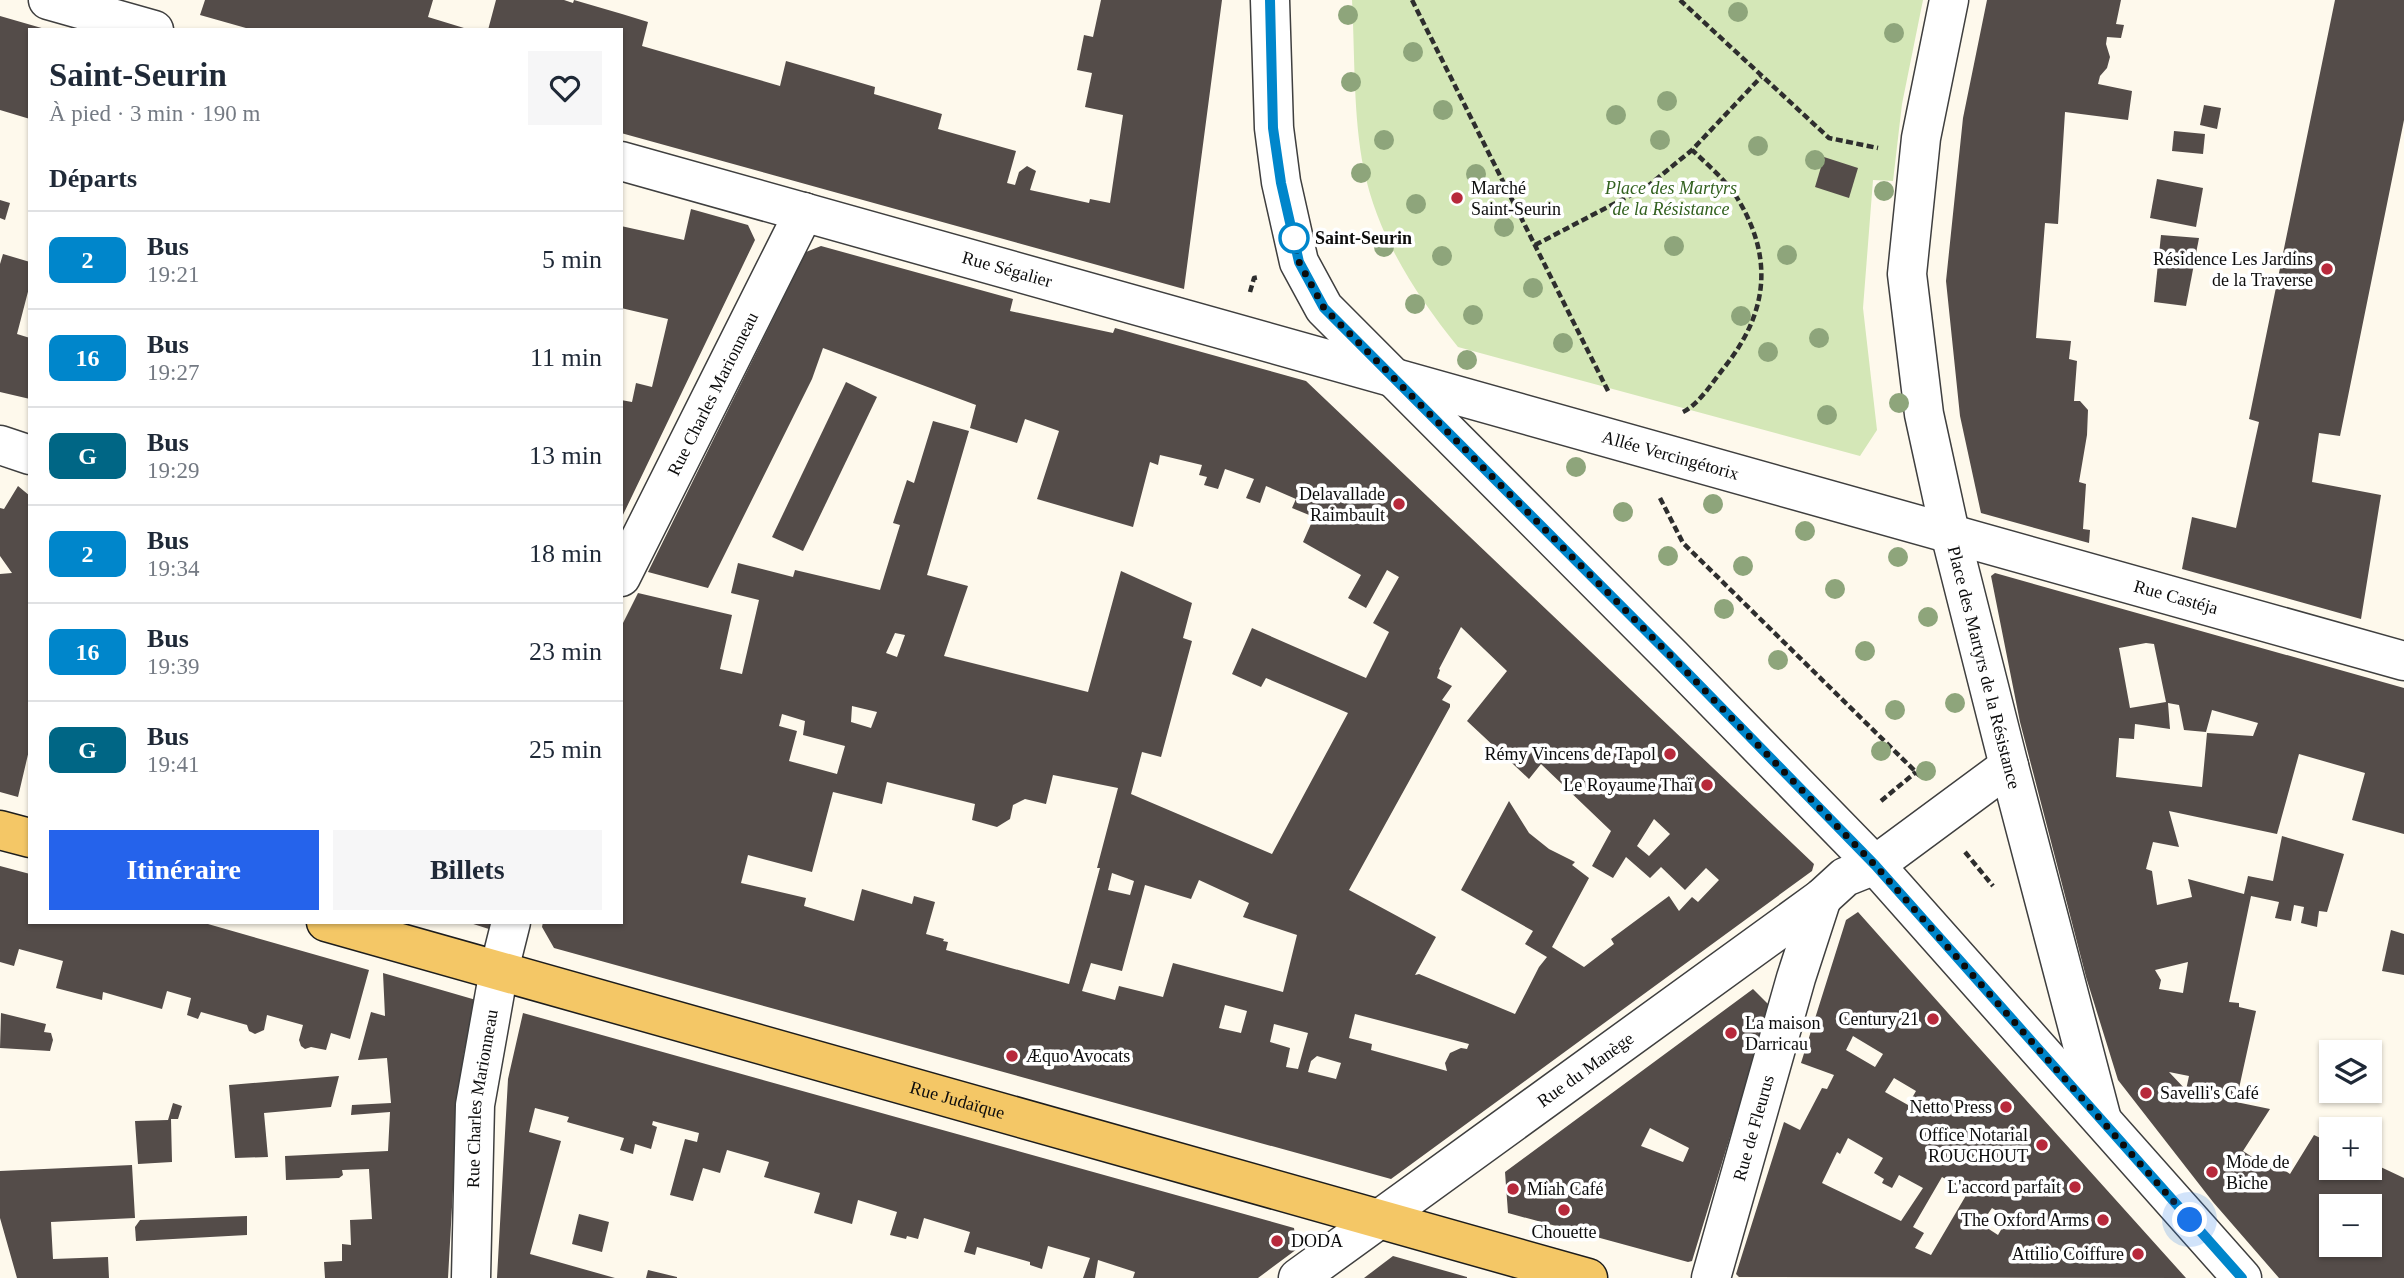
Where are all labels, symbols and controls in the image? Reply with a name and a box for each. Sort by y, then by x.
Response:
button: heart [528,51,602,125]
text: Saint-Seurin [49,57,227,93]
text: À pied · 3 min · 190 m [49,101,260,126]
text: Départs [49,164,137,193]
place label: Marché Saint-Seurin [1471,178,1561,219]
park label: Place des Martyrs de la Résistance [1604,178,1737,219]
marker: Marché Saint-Seurin [1449,190,1465,206]
marker: Saint-Seurin [1279,223,1309,253]
place label: Saint-Seurin [1315,228,1412,248]
text: Bus [147,232,189,261]
text: 5 min [542,245,602,274]
text: 2 [82,247,94,273]
street label: Rue Ségalier [960,247,1054,291]
place label: Résidence Les Jardins de la Traverse [2153,249,2313,290]
marker: Résidence Les Jardins de la Traverse [2319,261,2335,277]
text: 19:21 [147,262,199,287]
street label: Rue Charles Marionneau [664,309,762,479]
text: Bus [147,330,189,359]
text: 11 min [530,343,602,372]
text: 16 [76,345,100,371]
text: 19:27 [147,360,199,385]
street label: Allée Vercingétorix [1600,427,1741,484]
text: Bus [147,428,189,457]
text: 13 min [529,441,602,470]
text: G [78,443,97,469]
text: 19:29 [147,458,199,483]
place label: Delavallade Raimbault [1299,484,1385,525]
marker: Delavallade Raimbault [1391,496,1407,512]
text: Bus [147,526,189,555]
text: 18 min [529,539,602,568]
text: 2 [82,541,94,567]
street label: Place des Martyrs de la Résistance [1944,544,2025,791]
text: 19:34 [147,556,199,581]
street label: Rue Castéja [2132,576,2220,618]
text: Bus [147,624,189,653]
text: 23 min [529,637,602,666]
text: 16 [76,639,100,665]
text: 19:39 [147,654,199,679]
text: Bus [147,722,189,751]
text: 25 min [529,735,602,764]
text: G [78,737,97,763]
place label: Rémy Vincens de Tapol [1485,744,1656,764]
marker: Rémy Vincens de Tapol [1662,746,1678,762]
text: 19:41 [147,752,199,777]
place label: Le Royaume Thaï [1563,775,1693,795]
marker: Le Royaume Thaï [1699,777,1715,793]
button: Itinéraire [49,830,319,910]
button: Billets [333,830,602,910]
street label: Rue Charles Marionneau [463,1008,502,1188]
place label: Century 21 [1839,1009,1919,1029]
marker: Century 21 [1925,1011,1941,1027]
place label: La maison Darricau [1745,1013,1820,1054]
marker: La maison Darricau [1723,1025,1739,1041]
street label: Rue du Manège [1533,1028,1637,1111]
map controls [2319,1040,2382,1257]
button: layers [2319,1040,2382,1103]
place label: Æquo Avocats [1026,1046,1130,1066]
marker: Æquo Avocats [1004,1048,1020,1064]
street label: Rue de Fleurus [1729,1073,1778,1183]
street label: Rue Judaïque [908,1077,1007,1123]
place label: Savelli's Café [2160,1083,2259,1103]
marker: Savelli's Café [2138,1085,2154,1101]
place label: Netto Press [1910,1097,1992,1117]
marker: Netto Press [1998,1099,2014,1115]
button: + [2319,1117,2382,1180]
place label: Office Notarial ROUCHOUT [1919,1125,2028,1166]
marker: Office Notarial ROUCHOUT [2034,1137,2050,1153]
place label: Mode de Biche [2226,1152,2289,1193]
marker: Mode de Biche [2204,1164,2220,1180]
place label: L'accord parfait [1947,1177,2061,1197]
place label: Miah Café [1527,1179,1603,1199]
marker: L'accord parfait [2067,1179,2083,1195]
marker: Miah Café [1505,1181,1521,1197]
button: − [2319,1194,2382,1257]
marker: Chouette [1556,1202,1572,1218]
your location [2172,1202,2207,1237]
place label: The Oxford Arms [1961,1210,2089,1230]
marker: The Oxford Arms [2095,1212,2111,1228]
place label: Chouette [1532,1222,1597,1242]
place label: DODA [1291,1231,1343,1251]
marker: DODA [1269,1233,1285,1249]
place label: Attilio Coiffure [2012,1244,2124,1264]
marker: Attilio Coiffure [2130,1246,2146,1262]

